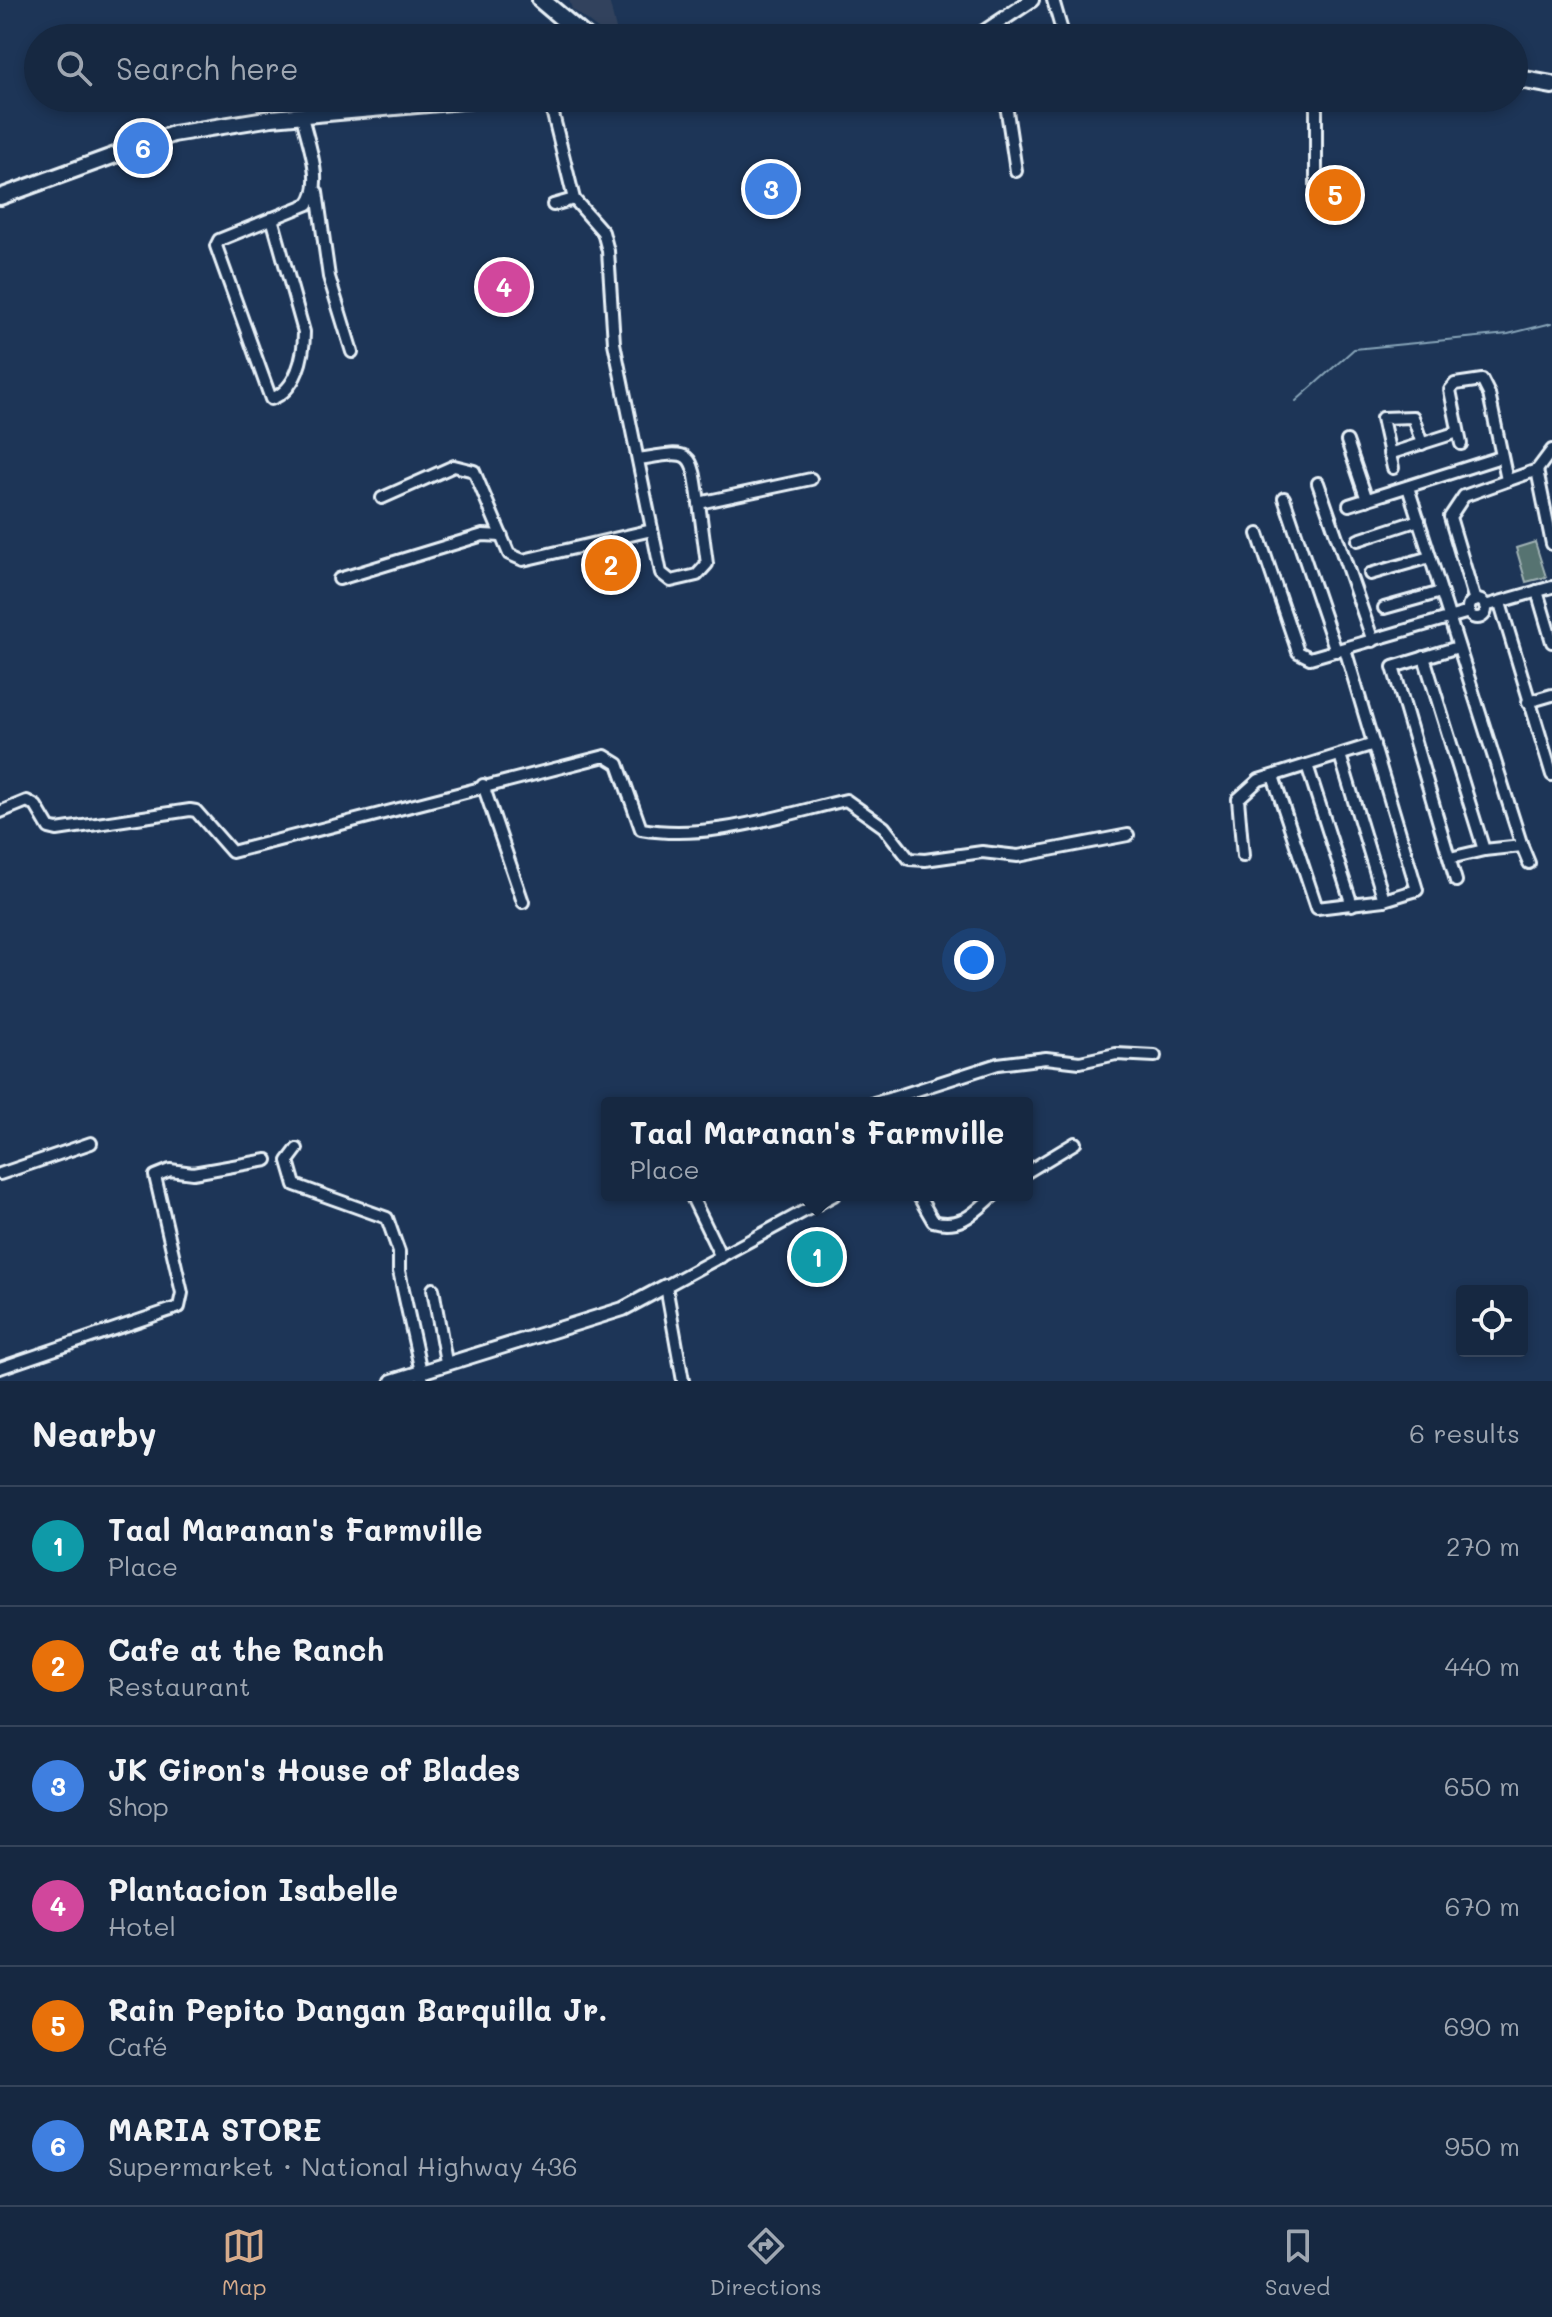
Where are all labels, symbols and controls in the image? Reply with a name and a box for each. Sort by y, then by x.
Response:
search box [24,24,1528,112]
icon: search [52,46,96,90]
text: Search here [116,48,299,88]
pin: 6 [117,118,169,178]
pin: 3 [745,159,797,219]
pin: 5 [1309,165,1361,225]
pin: 4 [478,257,530,317]
pin: 2 [585,535,637,595]
your location [954,940,994,980]
popup [601,1097,1033,1201]
text: Taal Maranan's Farmville [630,1112,1004,1152]
text: Place [630,1152,700,1186]
pin: 1 [791,1227,843,1287]
map controls [1456,1285,1528,1357]
button: locate [1456,1285,1528,1357]
text: Nearby [32,1411,157,1456]
text: 6 results [1409,1416,1520,1450]
text: Taal Maranan's Farmville [108,1509,483,1549]
text: 1 [52,1529,64,1563]
text: 270 m [1446,1529,1520,1563]
text: Place [108,1549,178,1583]
text: Cafe at the Ranch [108,1629,384,1669]
text: 2 [51,1649,65,1683]
text: 440 m [1444,1649,1520,1683]
text: Restaurant [108,1669,250,1703]
text: JK Giron's House of Blades [108,1749,520,1789]
text: 3 [50,1769,66,1803]
text: 650 m [1444,1769,1520,1803]
text: Shop [108,1789,169,1823]
text: Plantacion Isabelle [108,1869,398,1909]
text: 4 [50,1889,66,1923]
text: 670 m [1445,1889,1520,1923]
text: Hotel [108,1909,176,1943]
text: Rain Pepito Dangan Barquilla Jr. [108,1989,608,2029]
text: 5 [50,2009,66,2043]
text: 690 m [1444,2009,1520,2043]
text: Café [108,2029,168,2063]
text: MARIA STORE [108,2109,322,2149]
text: 6 [50,2129,66,2163]
text: 950 m [1444,2129,1520,2163]
text: Supermarket · National Highway 436 [108,2149,578,2183]
tab: Map [222,2224,267,2301]
tab: Directions [710,2224,822,2301]
tab: Saved [1265,2224,1330,2301]

